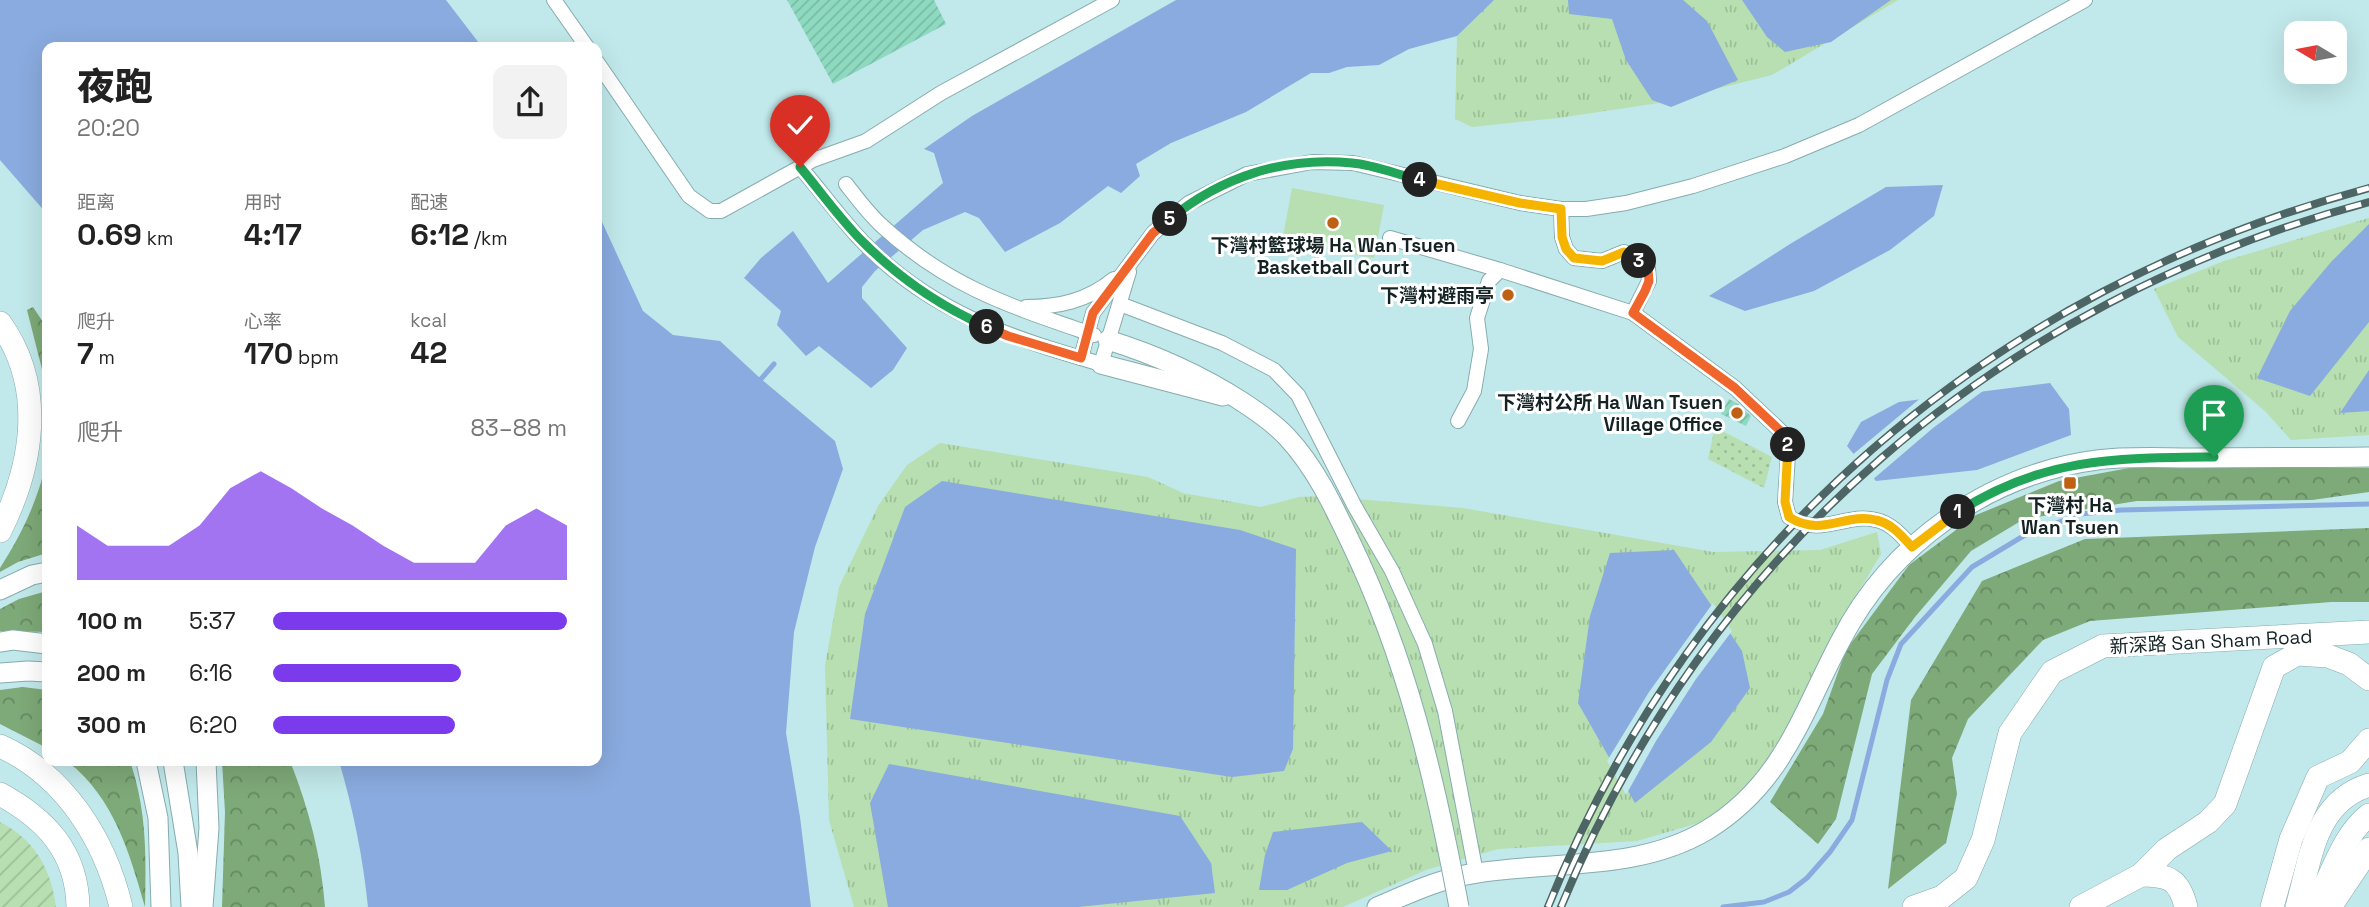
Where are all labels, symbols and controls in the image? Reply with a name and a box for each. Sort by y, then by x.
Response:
north arrow [2284,21,2347,84]
map controls [2284,21,2347,84]
text: 夜跑 [77,63,153,111]
button: share [493,65,567,139]
pin [770,95,830,167]
icon: check [781,106,819,144]
text: 20:20 [77,113,140,143]
pin: 4 [1402,162,1438,198]
text: 4 [1413,167,1426,192]
text: 距离 [77,190,115,215]
text: 用时 [244,190,282,215]
text: 配速 [410,190,448,215]
pin: 5 [1152,202,1188,236]
text: 5 [1164,206,1175,231]
text: 0.69 [77,215,142,254]
text: 4:17 [244,215,302,254]
text: 6:12 [410,215,469,254]
marker: 下灣村籃球場 Ha Wan Tsuen Basketball Court [1325,215,1341,231]
text: km [142,226,173,251]
text: /km [469,226,508,251]
place label: 下灣村籃球場 Ha Wan Tsuen Basketball Court [1211,233,1455,280]
pin: 3 [1622,244,1656,278]
text: 3 [1633,248,1644,273]
place label: 下灣村避雨亭 [1380,283,1494,308]
marker: 下灣村避雨亭 [1500,287,1516,303]
text: kcal [410,308,447,333]
text: 爬升 [77,309,115,334]
text: 心率 [244,309,282,334]
pin: 6 [970,310,1004,344]
text: 6 [981,314,992,339]
text: 42 [410,333,447,372]
text: 7 [77,334,94,373]
text: 170 [244,334,293,373]
text: m [94,345,115,370]
text: bpm [293,345,339,370]
pin [2184,385,2244,457]
place label: 下灣村公所 Ha Wan Tsuen Village Office [1497,390,1723,437]
icon: arrive [2195,396,2233,434]
marker: 下灣村公所 Ha Wan Tsuen Village Office [1729,405,1745,421]
text: 83–88 m [470,413,567,443]
text: 爬升 [77,417,123,447]
pin: 2 [1770,428,1806,462]
text: 2 [1782,432,1793,457]
marker: 下灣村 Ha Wan Tsuen [2062,475,2078,491]
place label: 下灣村 Ha Wan Tsuen [2021,493,2119,540]
pin: 1 [1940,494,1976,530]
text: 1 [1953,499,1962,524]
text: 100 m [77,606,143,636]
text: 5:37 [189,606,235,636]
street label: 新深路 San Sham Road [2109,624,2313,659]
text: 200 m [77,658,146,688]
text: 6:16 [189,658,233,688]
text: 300 m [77,710,146,740]
text: 6:20 [189,710,238,740]

